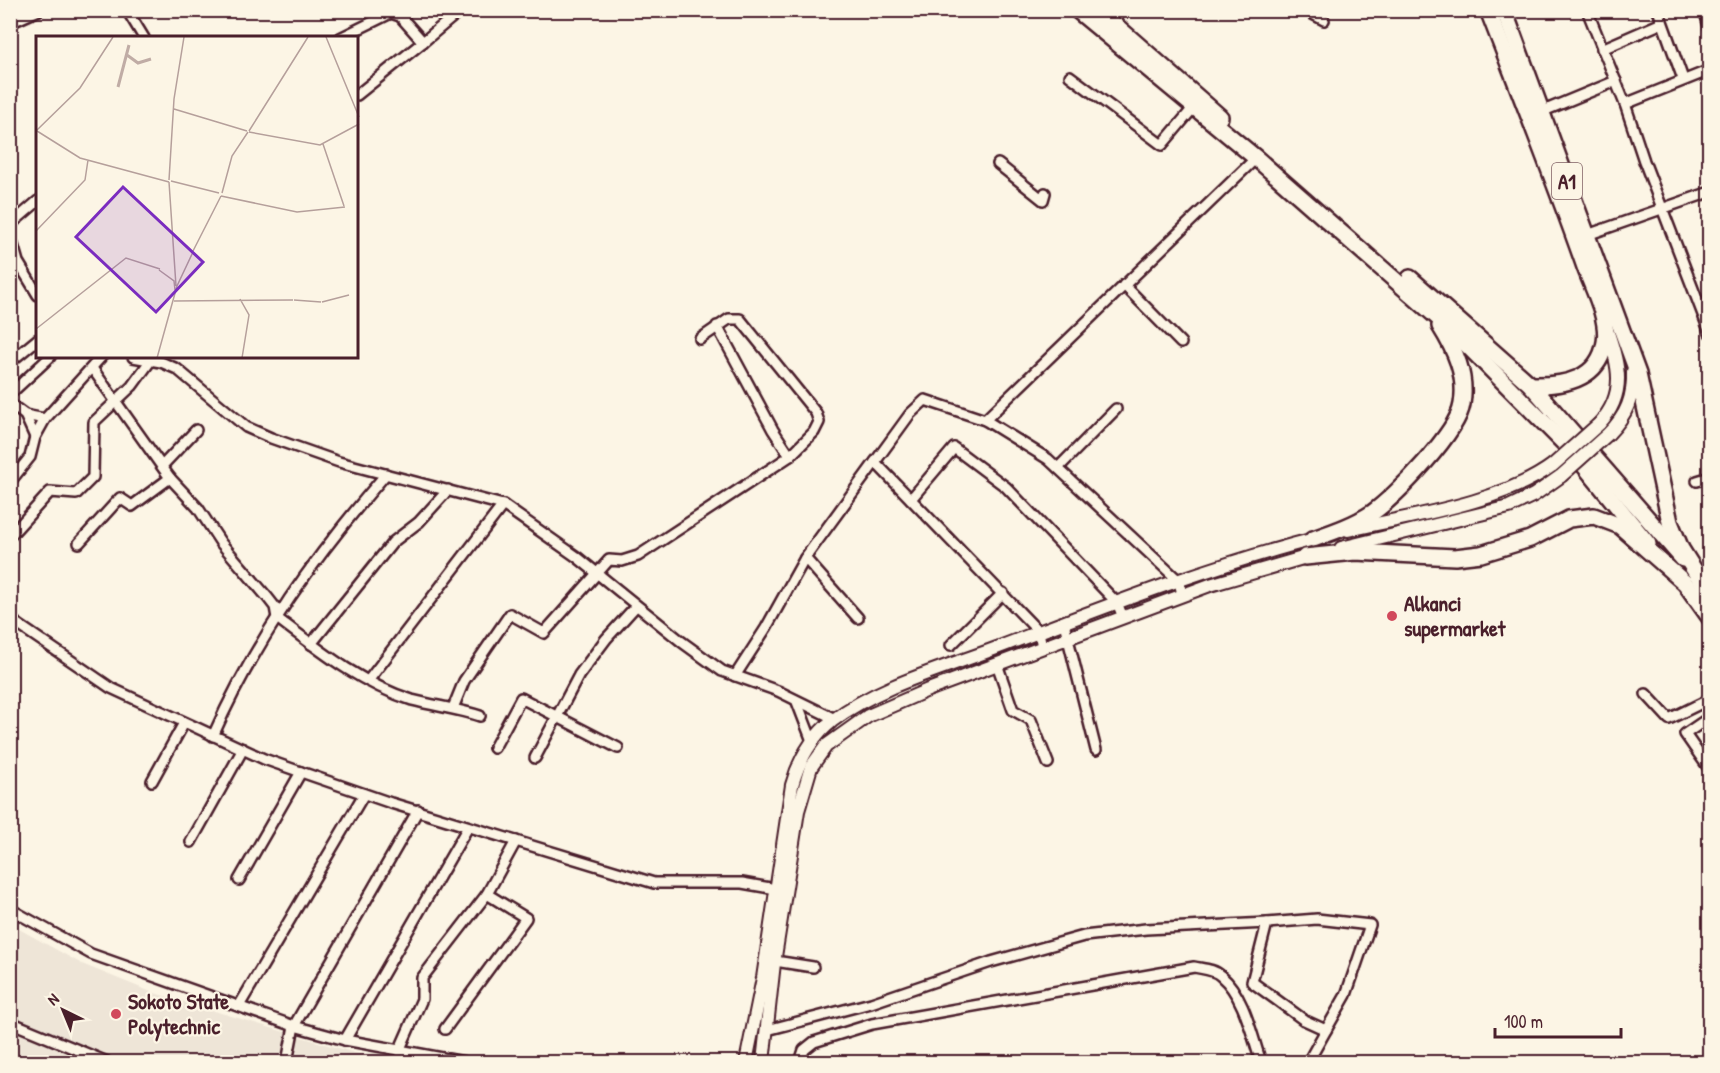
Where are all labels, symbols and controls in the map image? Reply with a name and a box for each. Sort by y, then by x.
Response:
inset map [36,36,358,358]
road number: A1 [1552,163,1582,199]
place label: Alkanci supermarket [1404,588,1507,644]
marker: Alkanci supermarket [1385,609,1399,623]
north arrow [33,980,93,1040]
place label: Sokoto State Polytechnic [128,986,229,1042]
text: N [42,988,64,1010]
scale bar [1495,1001,1621,1039]
marker: Sokoto State Polytechnic [109,1007,123,1021]
text: 100 m [1504,1009,1543,1034]

